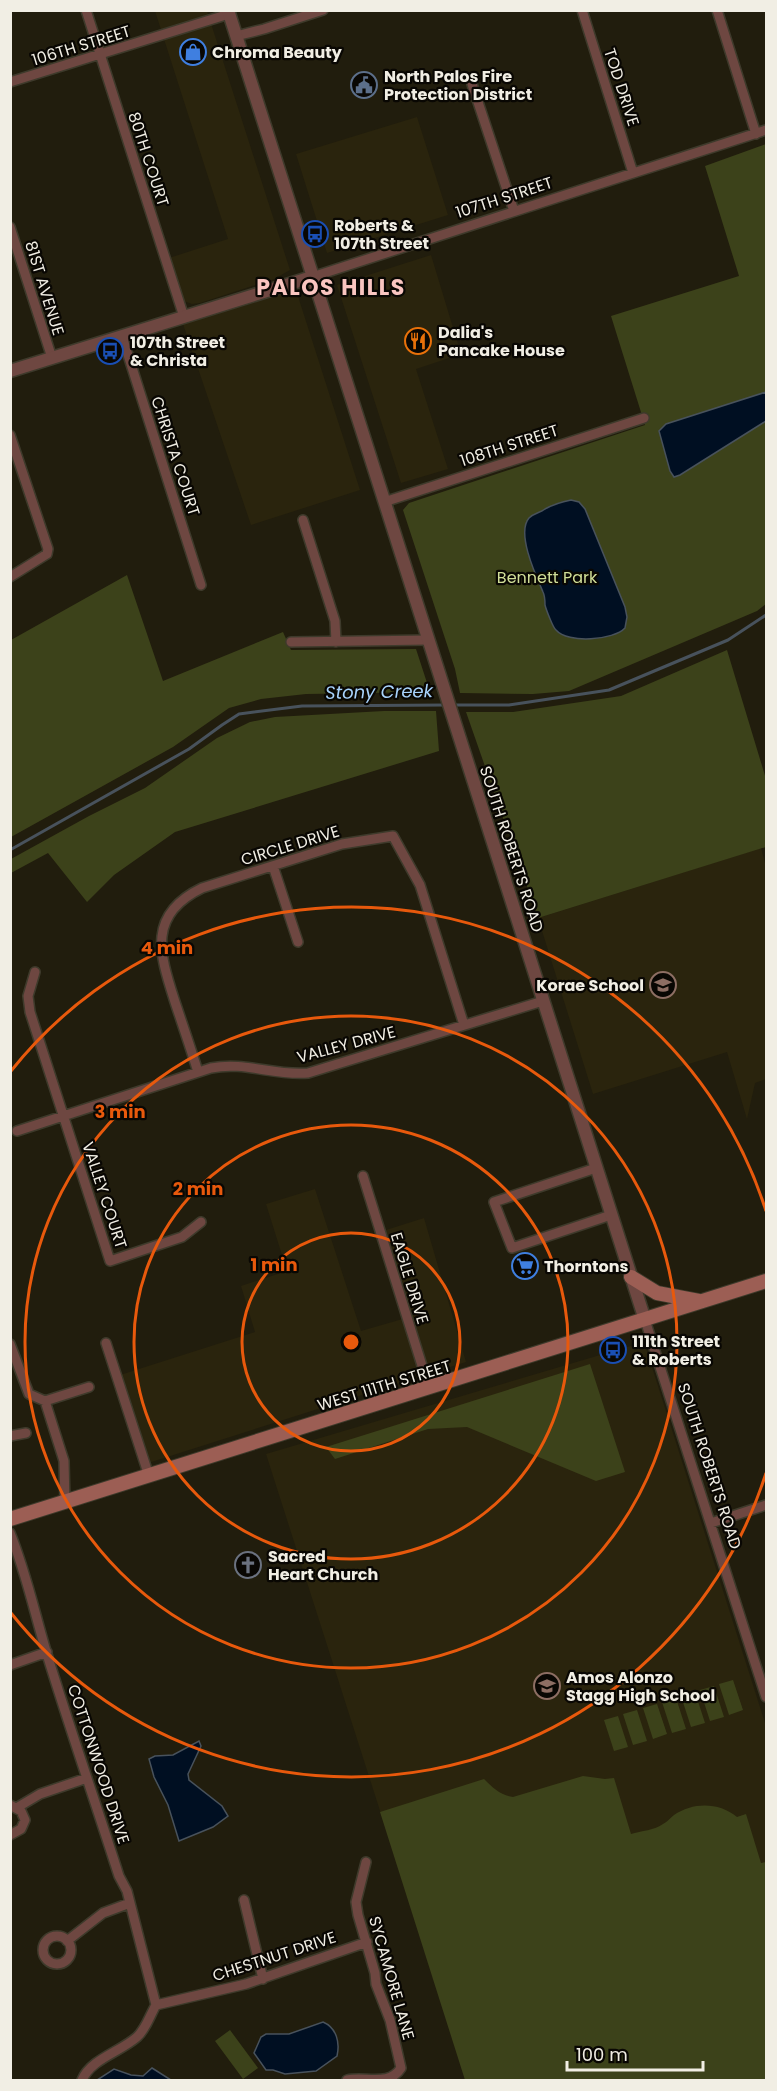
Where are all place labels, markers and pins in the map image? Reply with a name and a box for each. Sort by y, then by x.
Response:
shop icon: Chroma Beauty [178,37,208,67]
place label: Chroma Beauty [212,41,343,64]
place label: North Palos Fire Protection District [384,65,532,106]
public building icon: North Palos Fire Protection District [349,70,379,100]
place label: Roberts & 107th Street [334,214,429,255]
bus stop icon: Roberts & 107th Street [300,219,330,249]
place label: Dalia's Pancake House [438,321,565,362]
restaurant icon: Dalia's Pancake House [403,326,433,356]
place label: 107th Street & Christa [130,331,225,372]
bus stop icon: 107th Street & Christa [95,336,125,366]
school or university icon: Korae School [648,970,678,1000]
place label: Korae School [536,974,644,997]
supermarket icon: Thorntons [510,1251,540,1281]
place label: Thorntons [544,1255,629,1278]
place label: 111th Street & Roberts [632,1330,720,1371]
centre of rings [341,1332,361,1352]
bus stop icon: 111th Street & Roberts [598,1335,628,1365]
place label: Sacred Heart Church [268,1545,378,1586]
church icon: Sacred Heart Church [233,1550,263,1580]
place label: Amos Alonzo Stagg High School [566,1666,715,1707]
school or university icon: Amos Alonzo Stagg High School [532,1671,562,1701]

